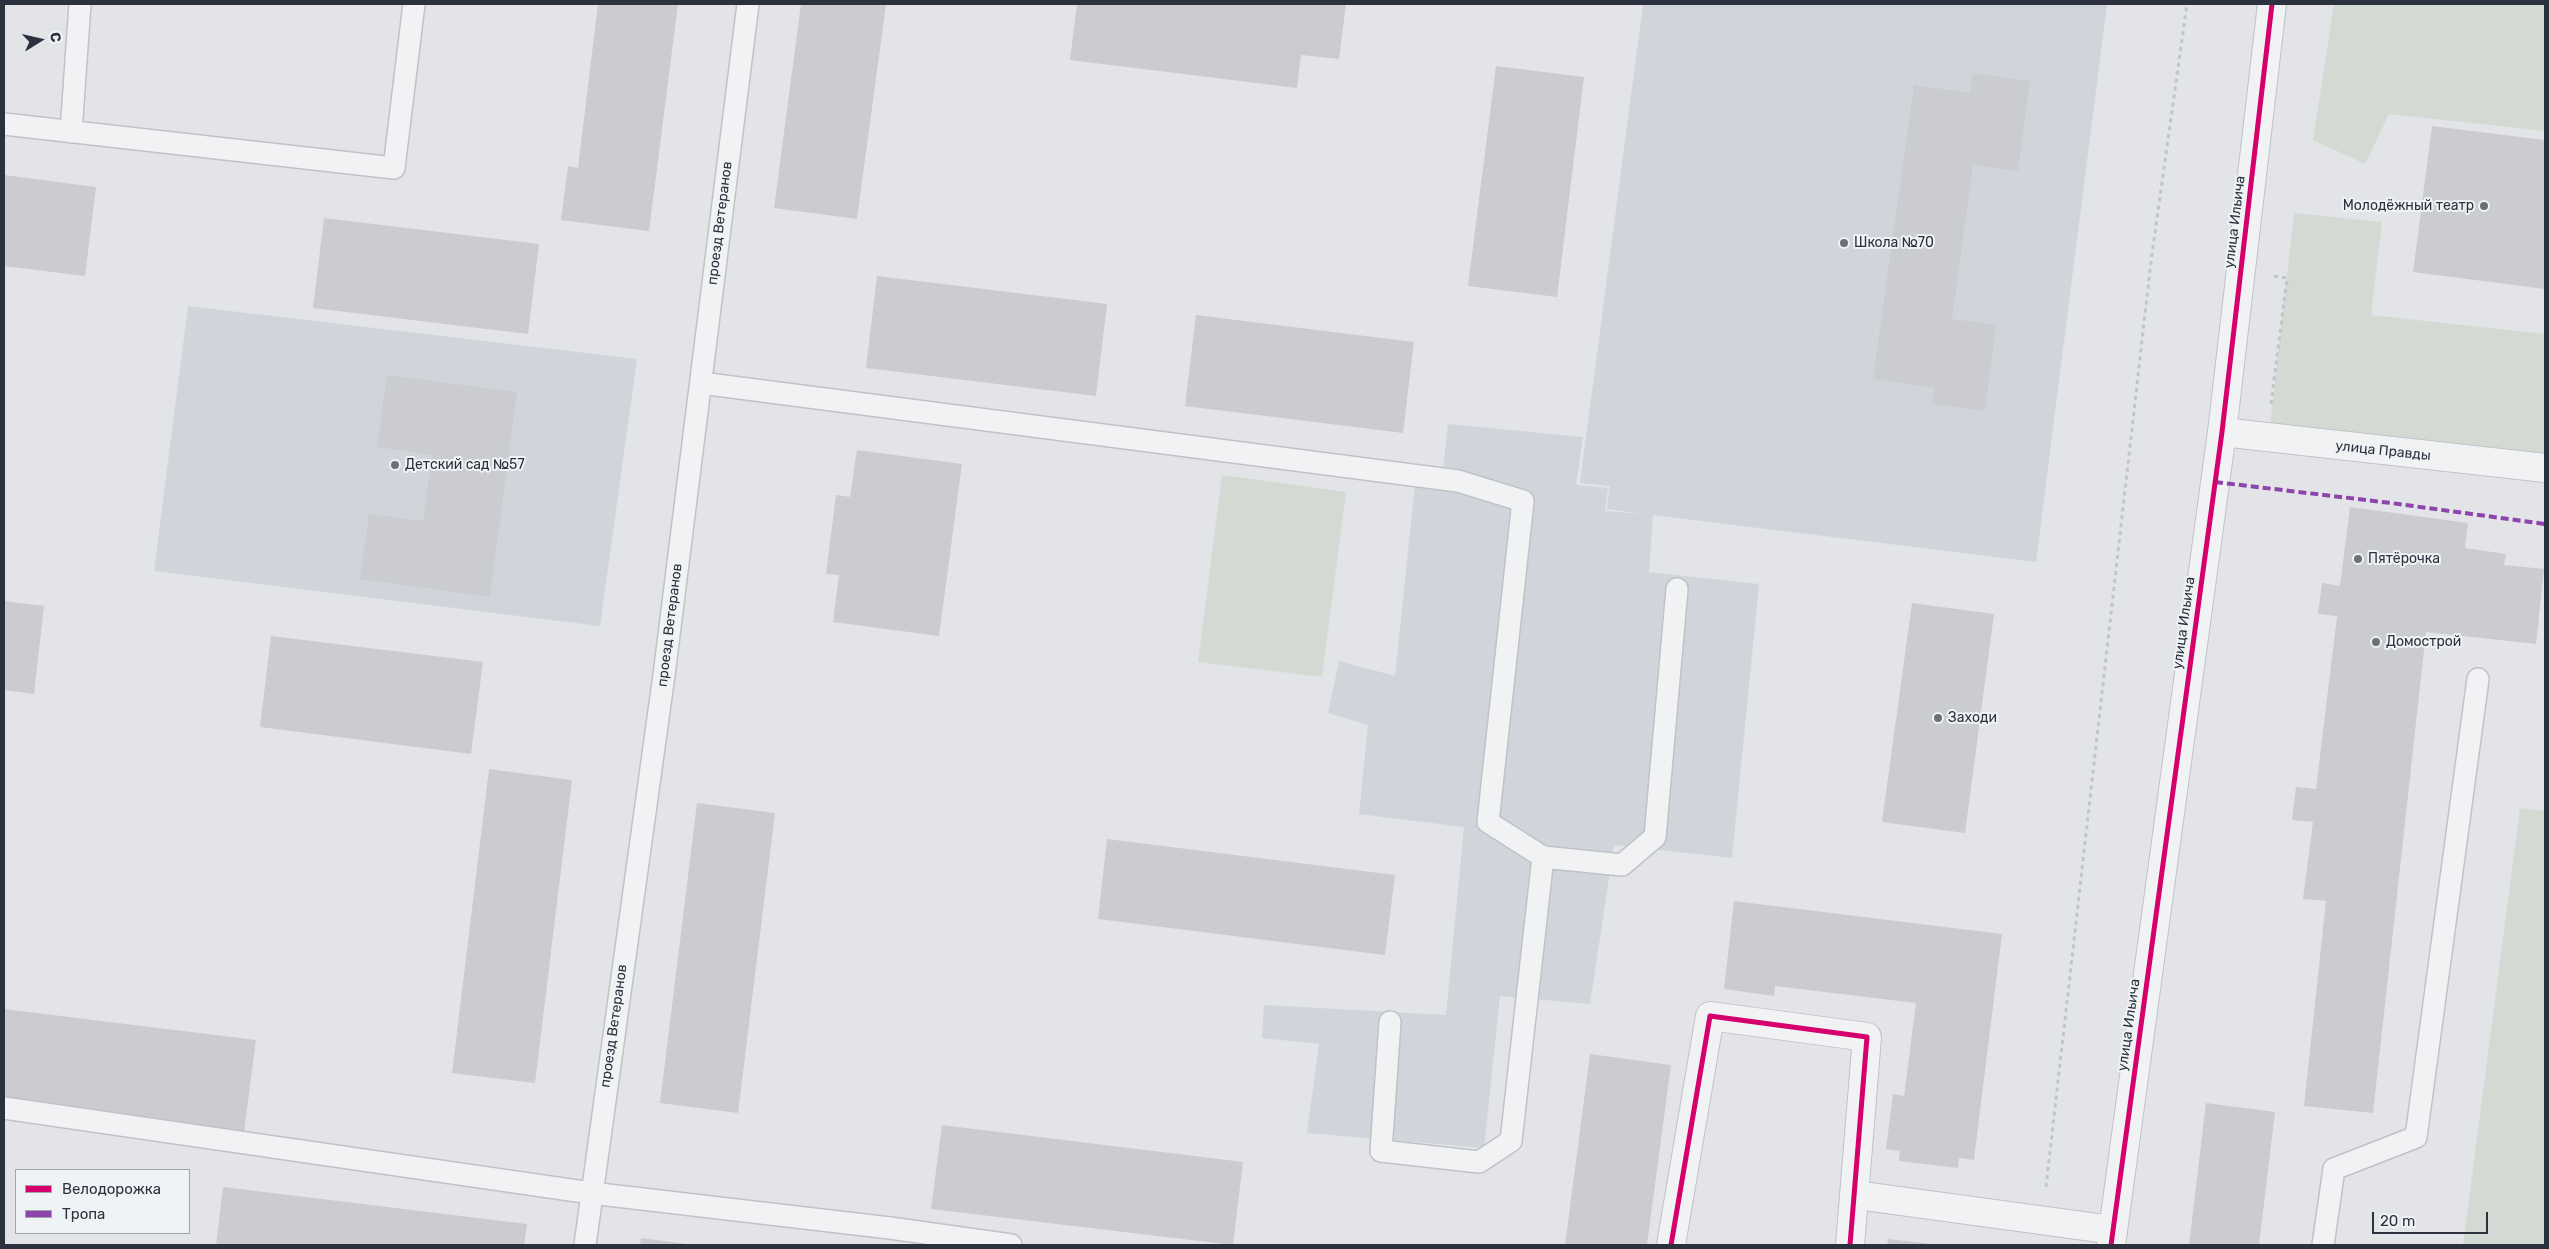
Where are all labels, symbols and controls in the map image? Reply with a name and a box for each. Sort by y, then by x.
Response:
north arrow [15,15,65,65]
text: С [46,31,64,44]
street label: проезд Ветеранов [704,160,736,286]
street label: улица Ильича [2221,175,2249,269]
place label: Молодёжный театр [2343,198,2474,214]
marker: Молодёжный театр [2478,200,2490,212]
place label: Школа №70 [1854,235,1934,251]
marker: Школа №70 [1838,237,1850,249]
street label: улица Правды [2334,438,2432,464]
place label: Детский сад №57 [405,457,525,473]
marker: Детский сад №57 [389,459,401,471]
place label: Пятёрочка [2368,551,2440,567]
marker: Пятёрочка [2352,553,2364,565]
street label: проезд Ветеранов [654,562,686,688]
street label: улица Ильича [2169,576,2199,670]
place label: Домострой [2386,634,2461,650]
marker: Домострой [2370,636,2382,648]
place label: Заходи [1948,710,1997,726]
marker: Заходи [1932,712,1944,724]
street label: проезд Ветеранов [597,963,631,1089]
street label: улица Ильича [2114,978,2144,1072]
legend [15,1169,190,1234]
text: Велодорожка [62,1180,161,1198]
scale bar [2374,1202,2490,1234]
text: Тропа [62,1205,105,1223]
text: 20 m [2380,1212,2415,1230]

